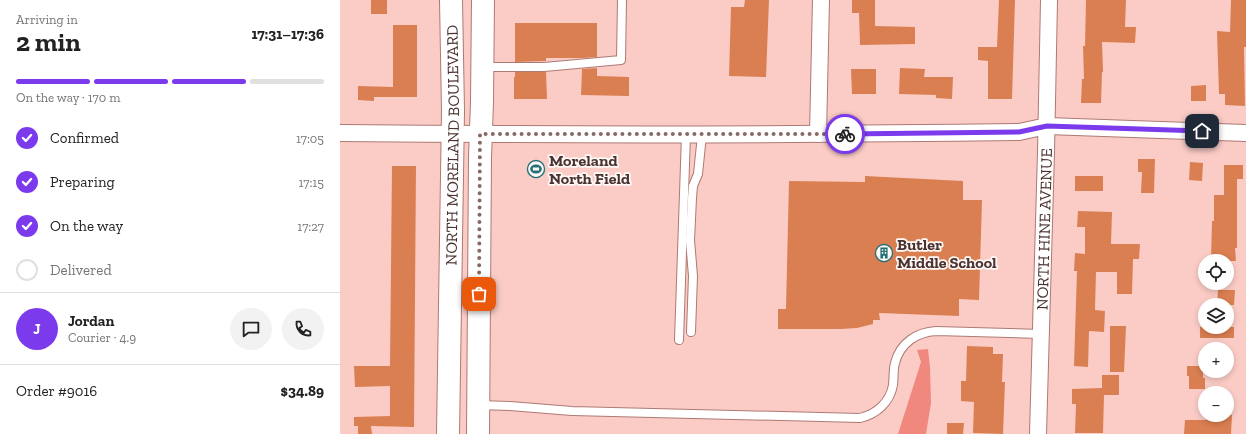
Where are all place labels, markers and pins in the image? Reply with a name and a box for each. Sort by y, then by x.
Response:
pin [1185,114,1219,148]
place label: Moreland North Field [549,151,630,188]
sports icon: Moreland North Field [526,159,546,179]
place label: Butler Middle School [897,235,997,272]
building icon: Butler Middle School [874,243,894,263]
pin [462,277,496,311]

